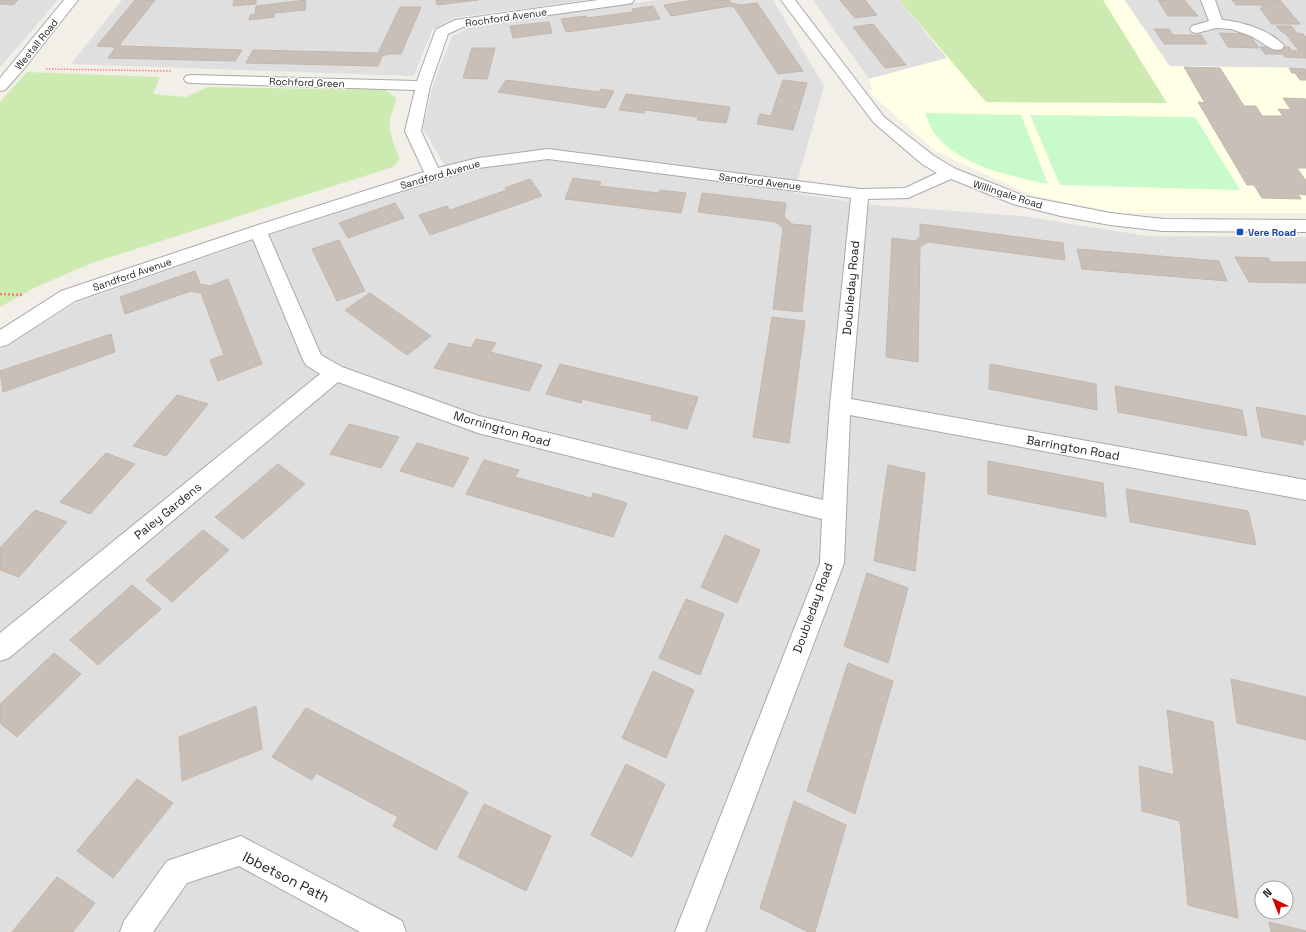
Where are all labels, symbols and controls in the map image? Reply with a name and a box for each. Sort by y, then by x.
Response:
street label: Rochford Avenue [464,5,548,30]
street label: Westall Road [12,16,61,73]
street label: Rochford Green [269,75,345,90]
street label: Sandford Avenue [399,157,482,192]
street label: Sandford Avenue [718,170,802,193]
street label: Willingale Road [971,177,1044,212]
place label: Vere Road [1248,226,1296,239]
marker: Vere Road [1235,227,1245,237]
street label: Doubleday Road [839,240,863,336]
street label: Sandford Avenue [91,255,173,294]
street label: Mornington Road [452,407,552,451]
street label: Barrington Road [1025,432,1121,464]
street label: Paley Gardens [131,479,205,543]
street label: Doubleday Road [789,561,837,655]
street label: Ibbetson Path [240,847,332,907]
north arrow [1254,880,1294,920]
text: N [1260,885,1275,900]

